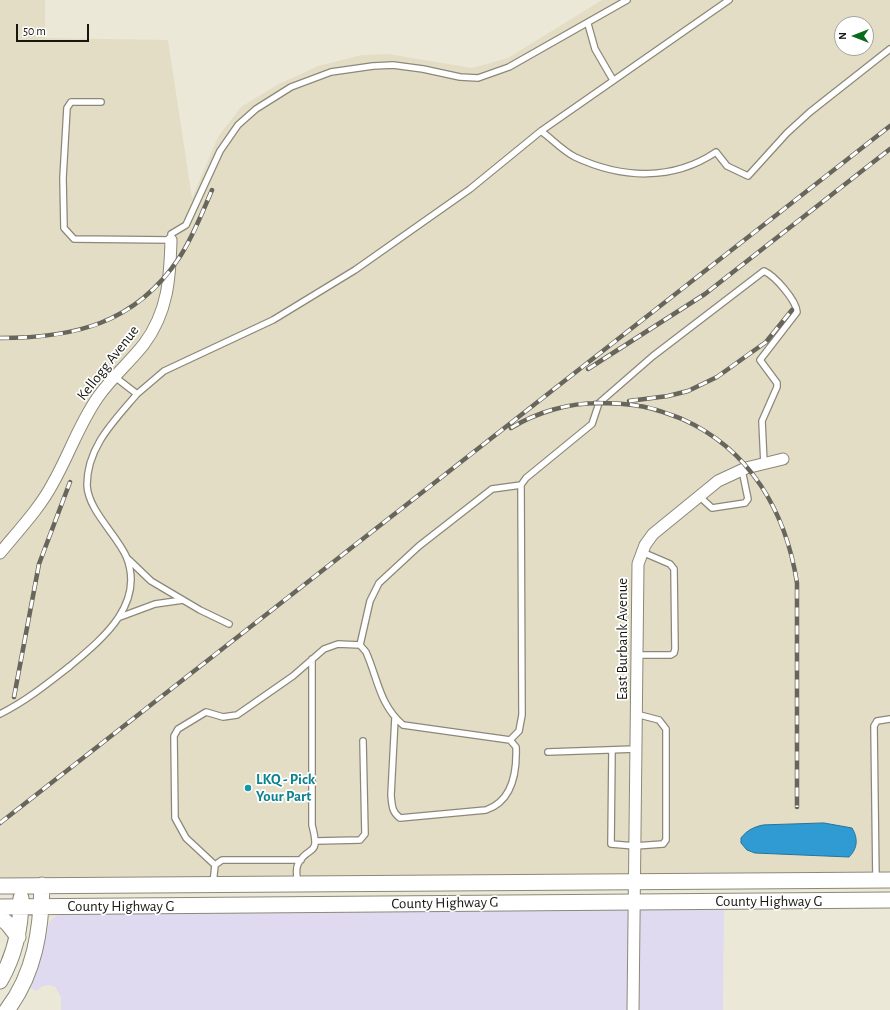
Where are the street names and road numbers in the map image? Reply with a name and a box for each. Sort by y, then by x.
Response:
street label: Kellogg Avenue [73,322,143,404]
street label: East Burbank Avenue [613,578,631,700]
street label: County Highway G [716,892,822,910]
street label: County Highway G [391,893,499,913]
street label: County Highway G [68,897,174,915]

